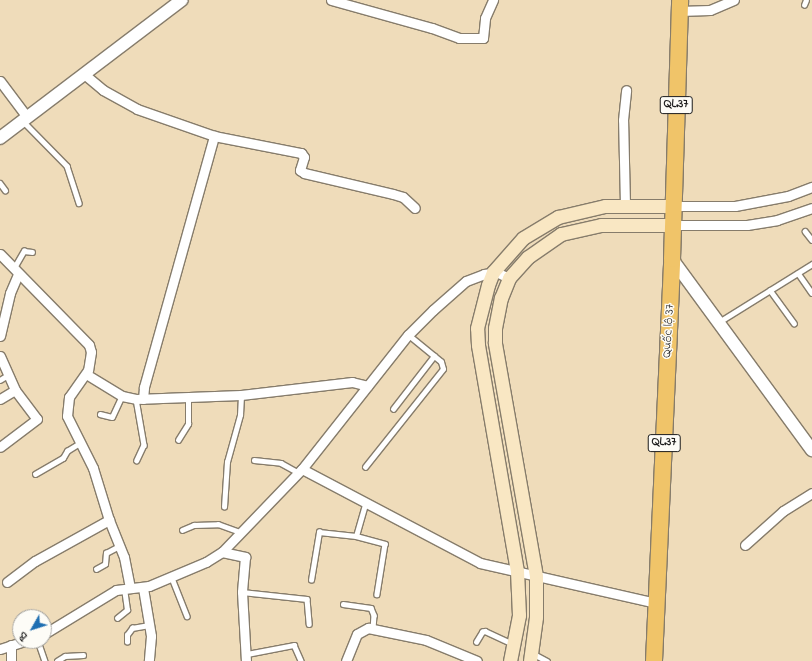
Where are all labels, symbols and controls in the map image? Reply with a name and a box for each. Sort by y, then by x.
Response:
road number: QL.37 [659,95,693,115]
street label: Quốc lộ 37 [660,304,678,358]
road number: QL.37 [647,433,681,453]
north arrow [12,609,52,649]
text: B [15,628,32,644]

